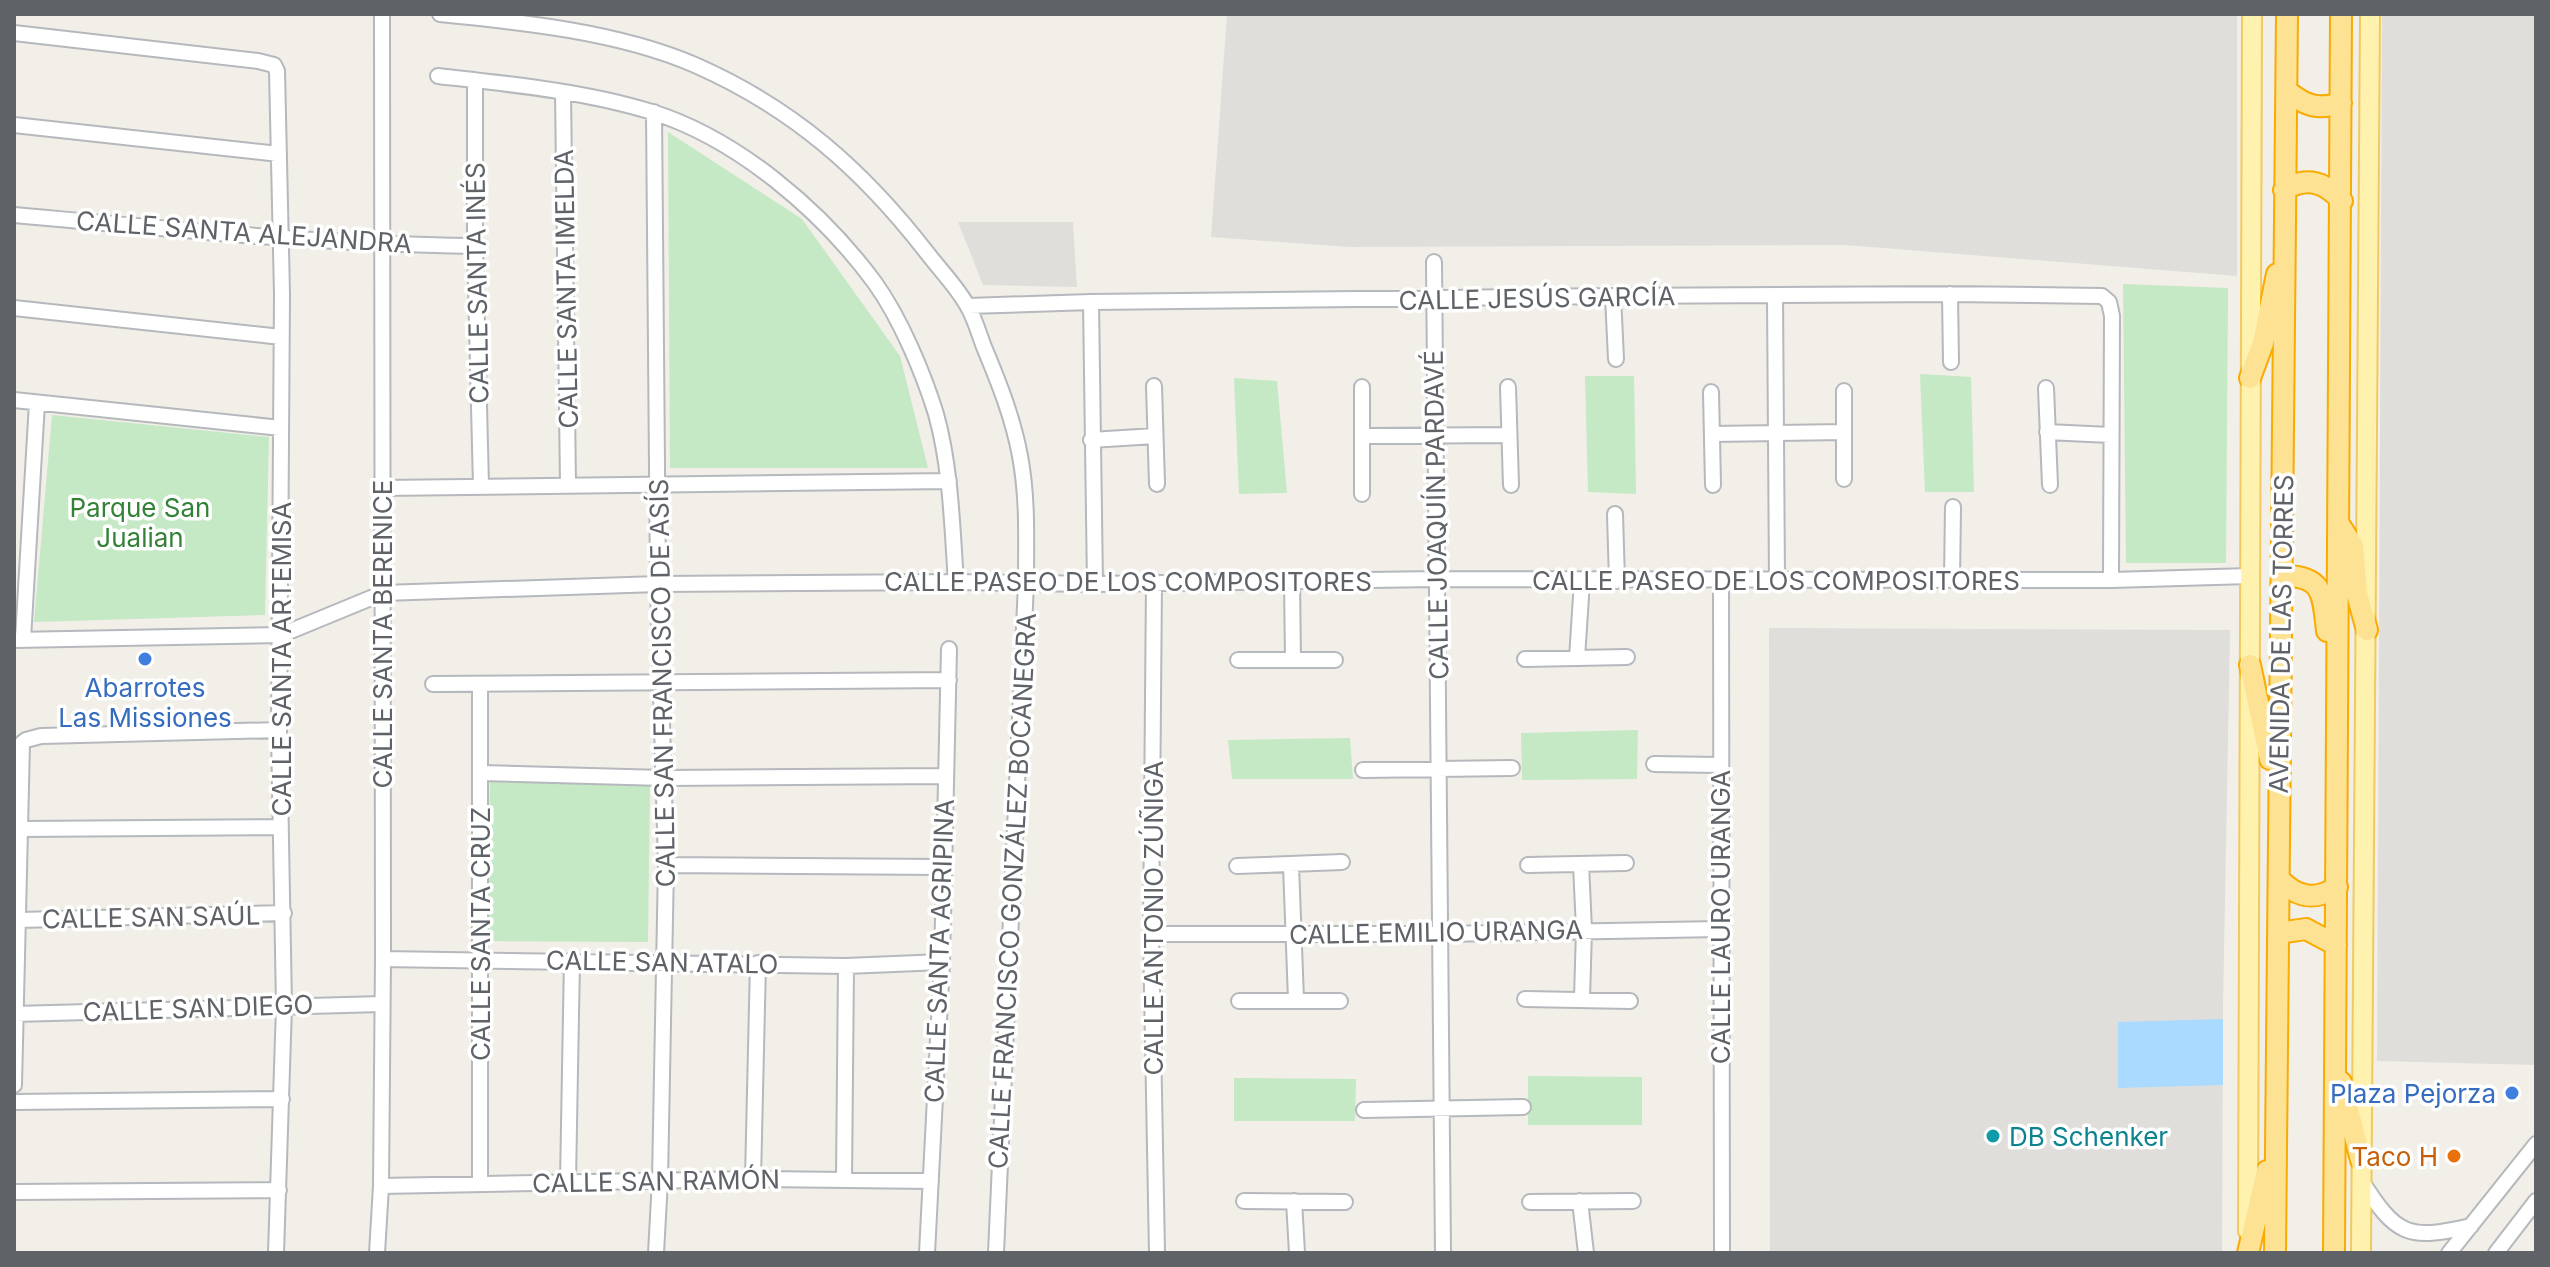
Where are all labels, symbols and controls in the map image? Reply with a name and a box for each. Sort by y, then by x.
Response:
street label: CALLE SANTA IMELDA [548,149,584,429]
street label: CALLE SANTA INÉS [459,162,495,404]
street label: CALLE SANTA ALEJANDRA [75,205,413,259]
street label: CALLE JESÚS GARCÍA [1398,280,1676,316]
street label: CALLE JOAQUÍN PARDAVÉ [1418,350,1454,680]
street label: AVENIDA DE LAS TORRES [2263,474,2299,794]
street label: CALLE SAN FRANCISCO DE ASÍS [643,478,681,888]
street label: CALLE SANTA BERENICE [367,480,398,789]
park label: Parque San Jualian [70,492,210,553]
street label: CALLE SANTA ARTEMISA [266,501,297,816]
street label: CALLE PASEO DE LOS COMPOSITORES [1532,565,2020,596]
street label: CALLE PASEO DE LOS COMPOSITORES [884,566,1372,597]
street label: CALLE FRANCISCO GONZÁLEZ BOCANEGRA [982,612,1042,1170]
marker: Abarrotes Las Missiones [136,650,154,668]
place label: Abarrotes Las Missiones [58,672,232,733]
street label: CALLE ANTONIO ZÚÑIGA [1138,760,1169,1075]
street label: CALLE LAURO URANGA [1705,770,1736,1064]
street label: CALLE SANTA AGRIPINA [918,798,960,1103]
street label: CALLE SANTA CRUZ [465,807,496,1061]
street label: CALLE SAN SAÚL [42,900,260,934]
street label: CALLE EMILIO URANGA [1289,914,1583,950]
street label: CALLE SAN ATALO [546,944,778,980]
street label: CALLE SAN DIEGO [82,988,314,1028]
place label: Plaza Pejorza [2330,1078,2496,1109]
marker: Plaza Pejorza [2503,1084,2521,1102]
place label: DB Schenker [2009,1121,2168,1152]
marker: DB Schenker [1984,1127,2002,1145]
place label: Taco H [2351,1141,2438,1172]
marker: Taco H [2445,1147,2463,1165]
street label: CALLE SAN RAMÓN [532,1163,780,1199]

